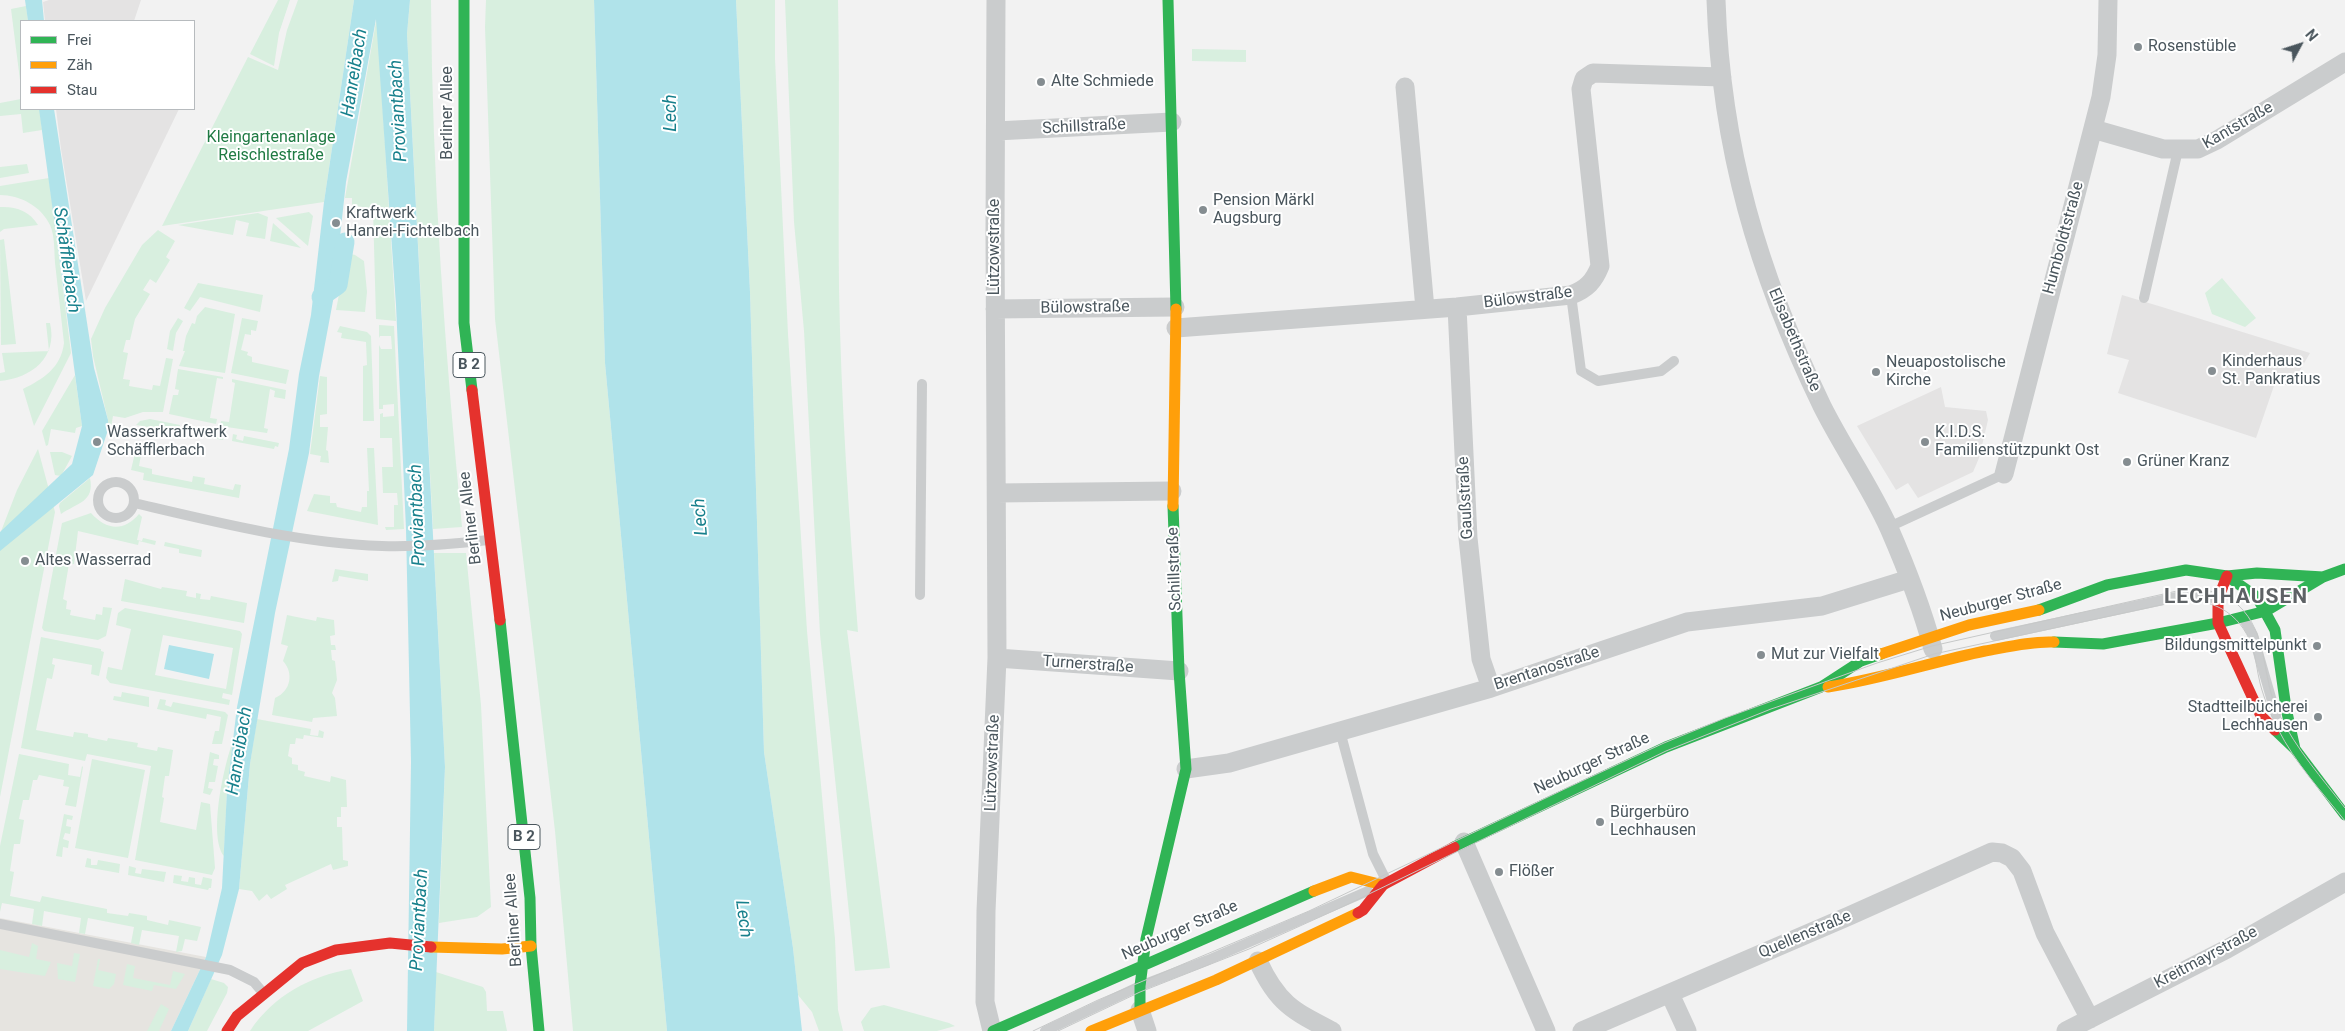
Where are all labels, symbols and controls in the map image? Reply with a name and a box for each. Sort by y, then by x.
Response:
legend [20,20,195,110]
north arrow [2275,20,2325,70]
text: N [2302,26,2321,44]
water label: Hanreibach [337,27,373,119]
text: Frei [67,31,92,49]
place label: Rosenstüble [2148,37,2236,57]
marker: Rosenstüble [2132,41,2144,53]
text: Zäh [67,56,92,74]
water label: Proviantbach [386,59,412,163]
street label: Berliner Allee [438,66,458,160]
place label: Alte Schmiede [1051,72,1154,92]
marker: Alte Schmiede [1035,76,1047,88]
text: Stau [67,81,97,99]
water label: Lech [660,94,682,132]
street label: Kantstraße [2199,98,2277,154]
street label: Schillstraße [1042,115,1126,139]
park label: Kleingartenanlage Reischlestraße [207,128,335,166]
street label: Humboldtstraße [2040,180,2088,296]
place label: Pension Märkl Augsburg [1213,191,1314,229]
street label: Lützowstraße [985,199,1005,295]
place label: Kraftwerk Hanrei-Fichtelbach [346,204,479,242]
marker: Pension Märkl Augsburg [1197,204,1209,216]
water label: Schäfflerbach [48,206,84,314]
marker: Kraftwerk Hanrei-Fichtelbach [330,217,342,229]
street label: Bülowstraße [1483,283,1573,313]
street label: Elisabethstraße [1764,285,1824,395]
street label: Bülowstraße [1040,298,1130,318]
road number: B 2 [453,352,485,378]
place label: Kinderhaus St. Pankratius [2222,352,2321,390]
place label: Neuapostolische Kirche [1886,353,2006,391]
marker: Kinderhaus St. Pankratius [2206,365,2218,377]
marker: Neuapostolische Kirche [1870,366,1882,378]
place label: Wasserkraftwerk Schäfflerbach [107,423,227,461]
place label: K.I.D.S. Familienstützpunkt Ost [1935,423,2099,461]
marker: Wasserkraftwerk Schäfflerbach [91,436,103,448]
marker: K.I.D.S. Familienstützpunkt Ost [1919,436,1931,448]
place label: Grüner Kranz [2137,452,2229,472]
street label: Gaußstraße [1454,456,1478,540]
marker: Grüner Kranz [2121,456,2133,468]
water label: Proviantbach [405,464,431,566]
street label: Berliner Allee [456,470,486,566]
water label: Lech [689,497,713,537]
street label: Schillstraße [1164,527,1186,611]
place label: Altes Wasserrad [35,551,151,571]
marker: Altes Wasserrad [19,555,31,567]
street label: Neuburger Straße [1938,576,2064,626]
district label: LECHHAUSEN [2163,585,2309,611]
place label: Bildungsmittelpunkt [2165,636,2307,656]
marker: Bildungsmittelpunkt [2311,640,2323,652]
street label: Brentanostraße [1492,643,1602,695]
place label: Mut zur Vielfalt [1771,645,1879,665]
marker: Mut zur Vielfalt [1755,649,1767,661]
street label: Turnerstraße [1042,652,1134,678]
place label: Stadtteilbücherei Lechhausen [2188,698,2308,736]
water label: Hanreibach [222,705,258,797]
marker: Stadtteilbücherei Lechhausen [2312,711,2324,723]
street label: Lützowstraße [982,714,1004,812]
street label: Neuburger Straße [1531,729,1653,799]
place label: Bürgerbüro Lechhausen [1610,803,1696,841]
marker: Bürgerbüro Lechhausen [1594,816,1606,828]
road number: B 2 [508,824,540,850]
place label: Flößer [1509,862,1554,882]
marker: Flößer [1493,866,1505,878]
water label: Proviantbach [407,868,433,972]
street label: Berliner Allee [501,873,527,967]
street label: Neuburger Straße [1119,897,1241,965]
water label: Lech [730,899,756,939]
street label: Quellenstraße [1756,907,1854,963]
street label: Kreitmayrstraße [2151,923,2261,993]

